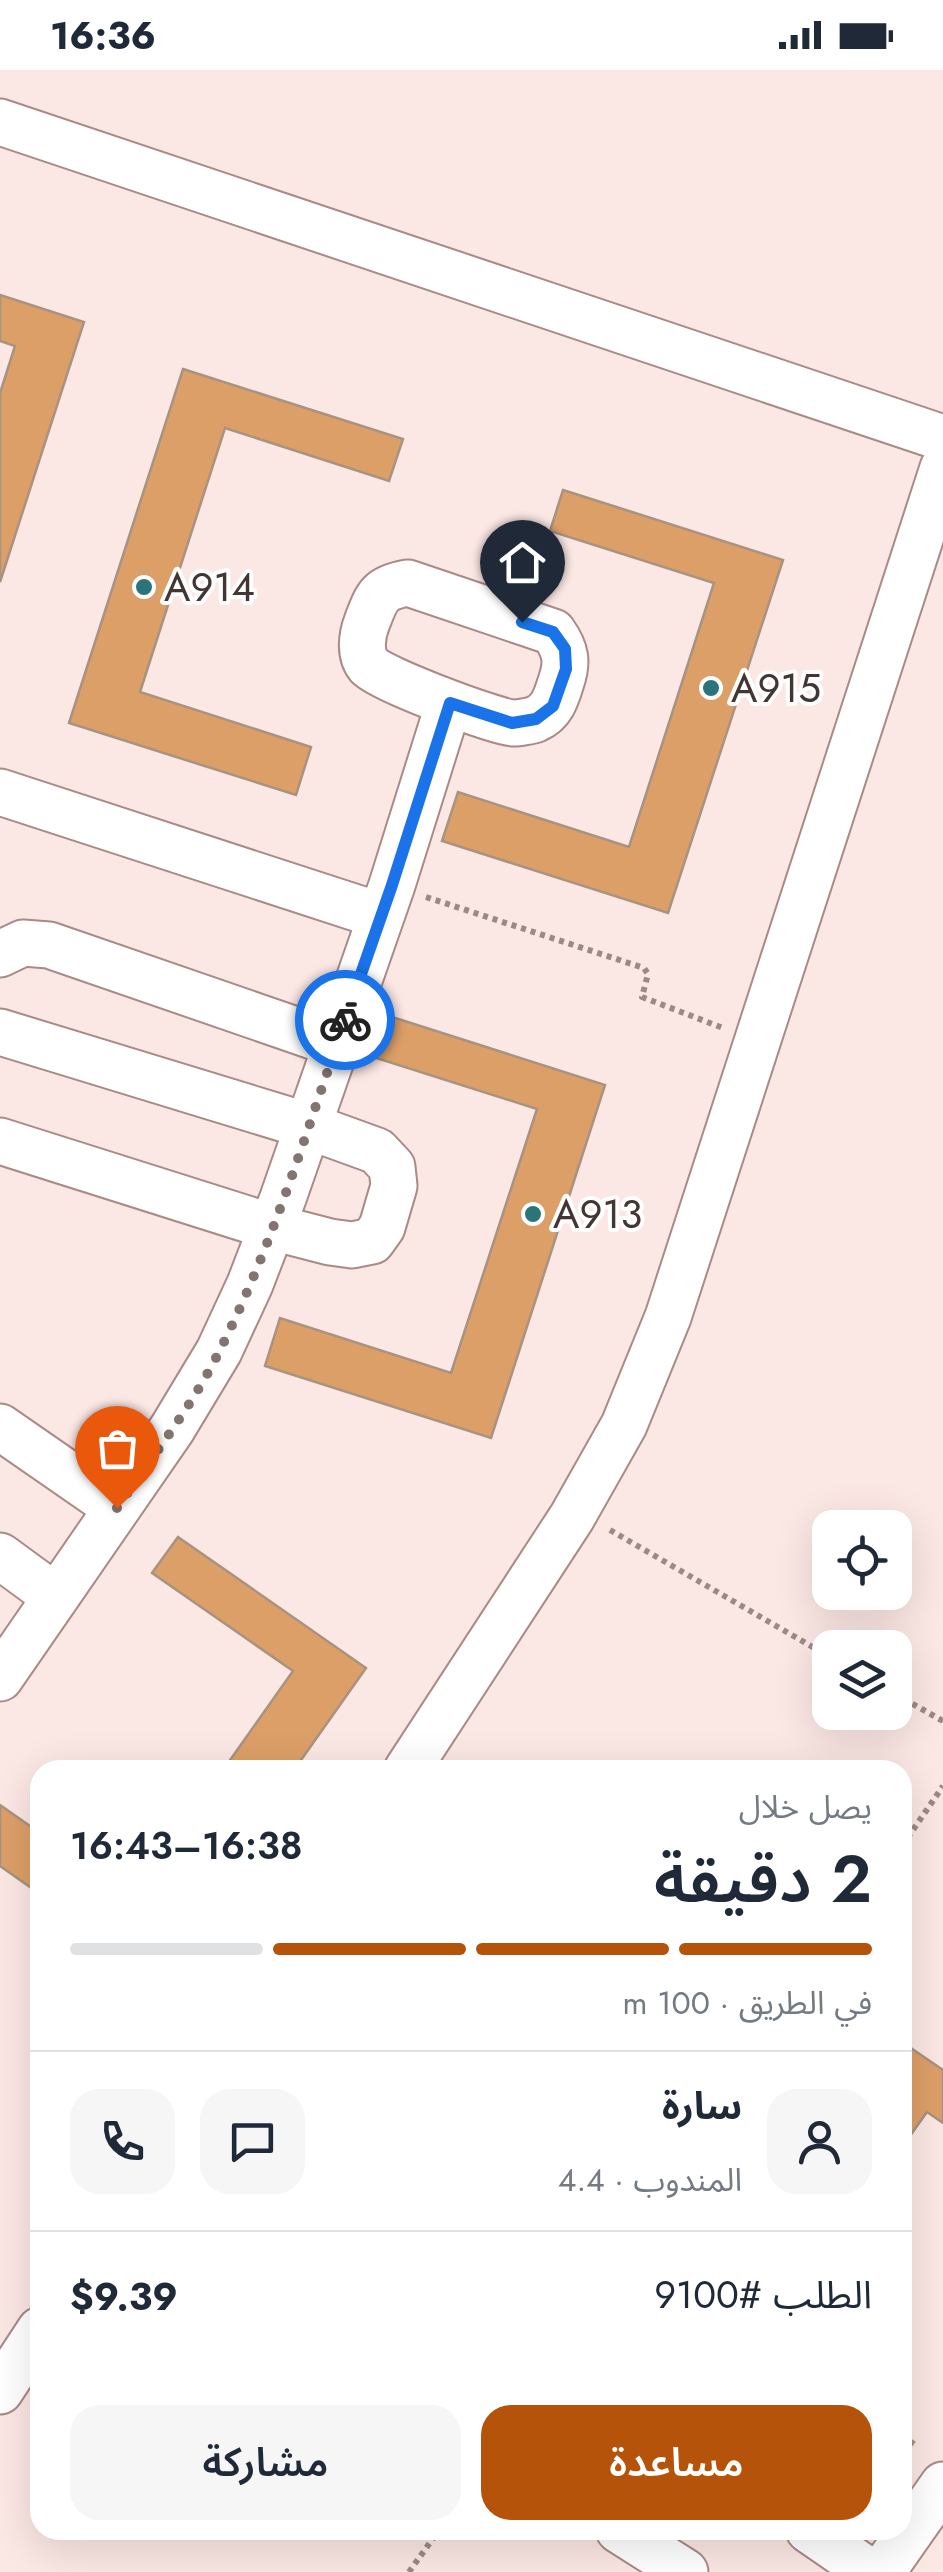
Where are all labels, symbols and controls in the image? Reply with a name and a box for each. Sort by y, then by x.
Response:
text: 16:36 [50,8,156,63]
pin [480,520,565,623]
icon: home [495,535,550,590]
place label: A914 [164,558,255,616]
marker: A914 [133,576,155,598]
place label: A915 [731,659,821,717]
marker: A915 [700,677,722,699]
courier [295,970,395,1070]
icon: bike [318,993,373,1048]
place label: A913 [553,1185,642,1243]
marker: A913 [522,1203,544,1225]
pin [75,1406,160,1509]
icon: bag [90,1421,145,1476]
map controls [812,1510,912,1730]
button: locate [812,1510,912,1610]
button: layers [812,1630,912,1730]
text: يصل خلال [739,1784,872,1830]
text: 16:38–16:43 [70,1818,303,1873]
text: 2 دقيقة [654,1832,872,1926]
text: في الطريق · 100 m [623,1980,872,2026]
text: سارة [662,2078,742,2133]
button: phone [70,2089,175,2194]
button: chat [200,2089,305,2194]
button: person [767,2089,872,2194]
text: المندوب · 4.4 [558,2157,742,2203]
text: الطلب #9100 [654,2267,872,2322]
text: $9.39 [70,2269,178,2324]
button: مشاركة [70,2405,461,2520]
button: مساعدة [481,2405,872,2520]

